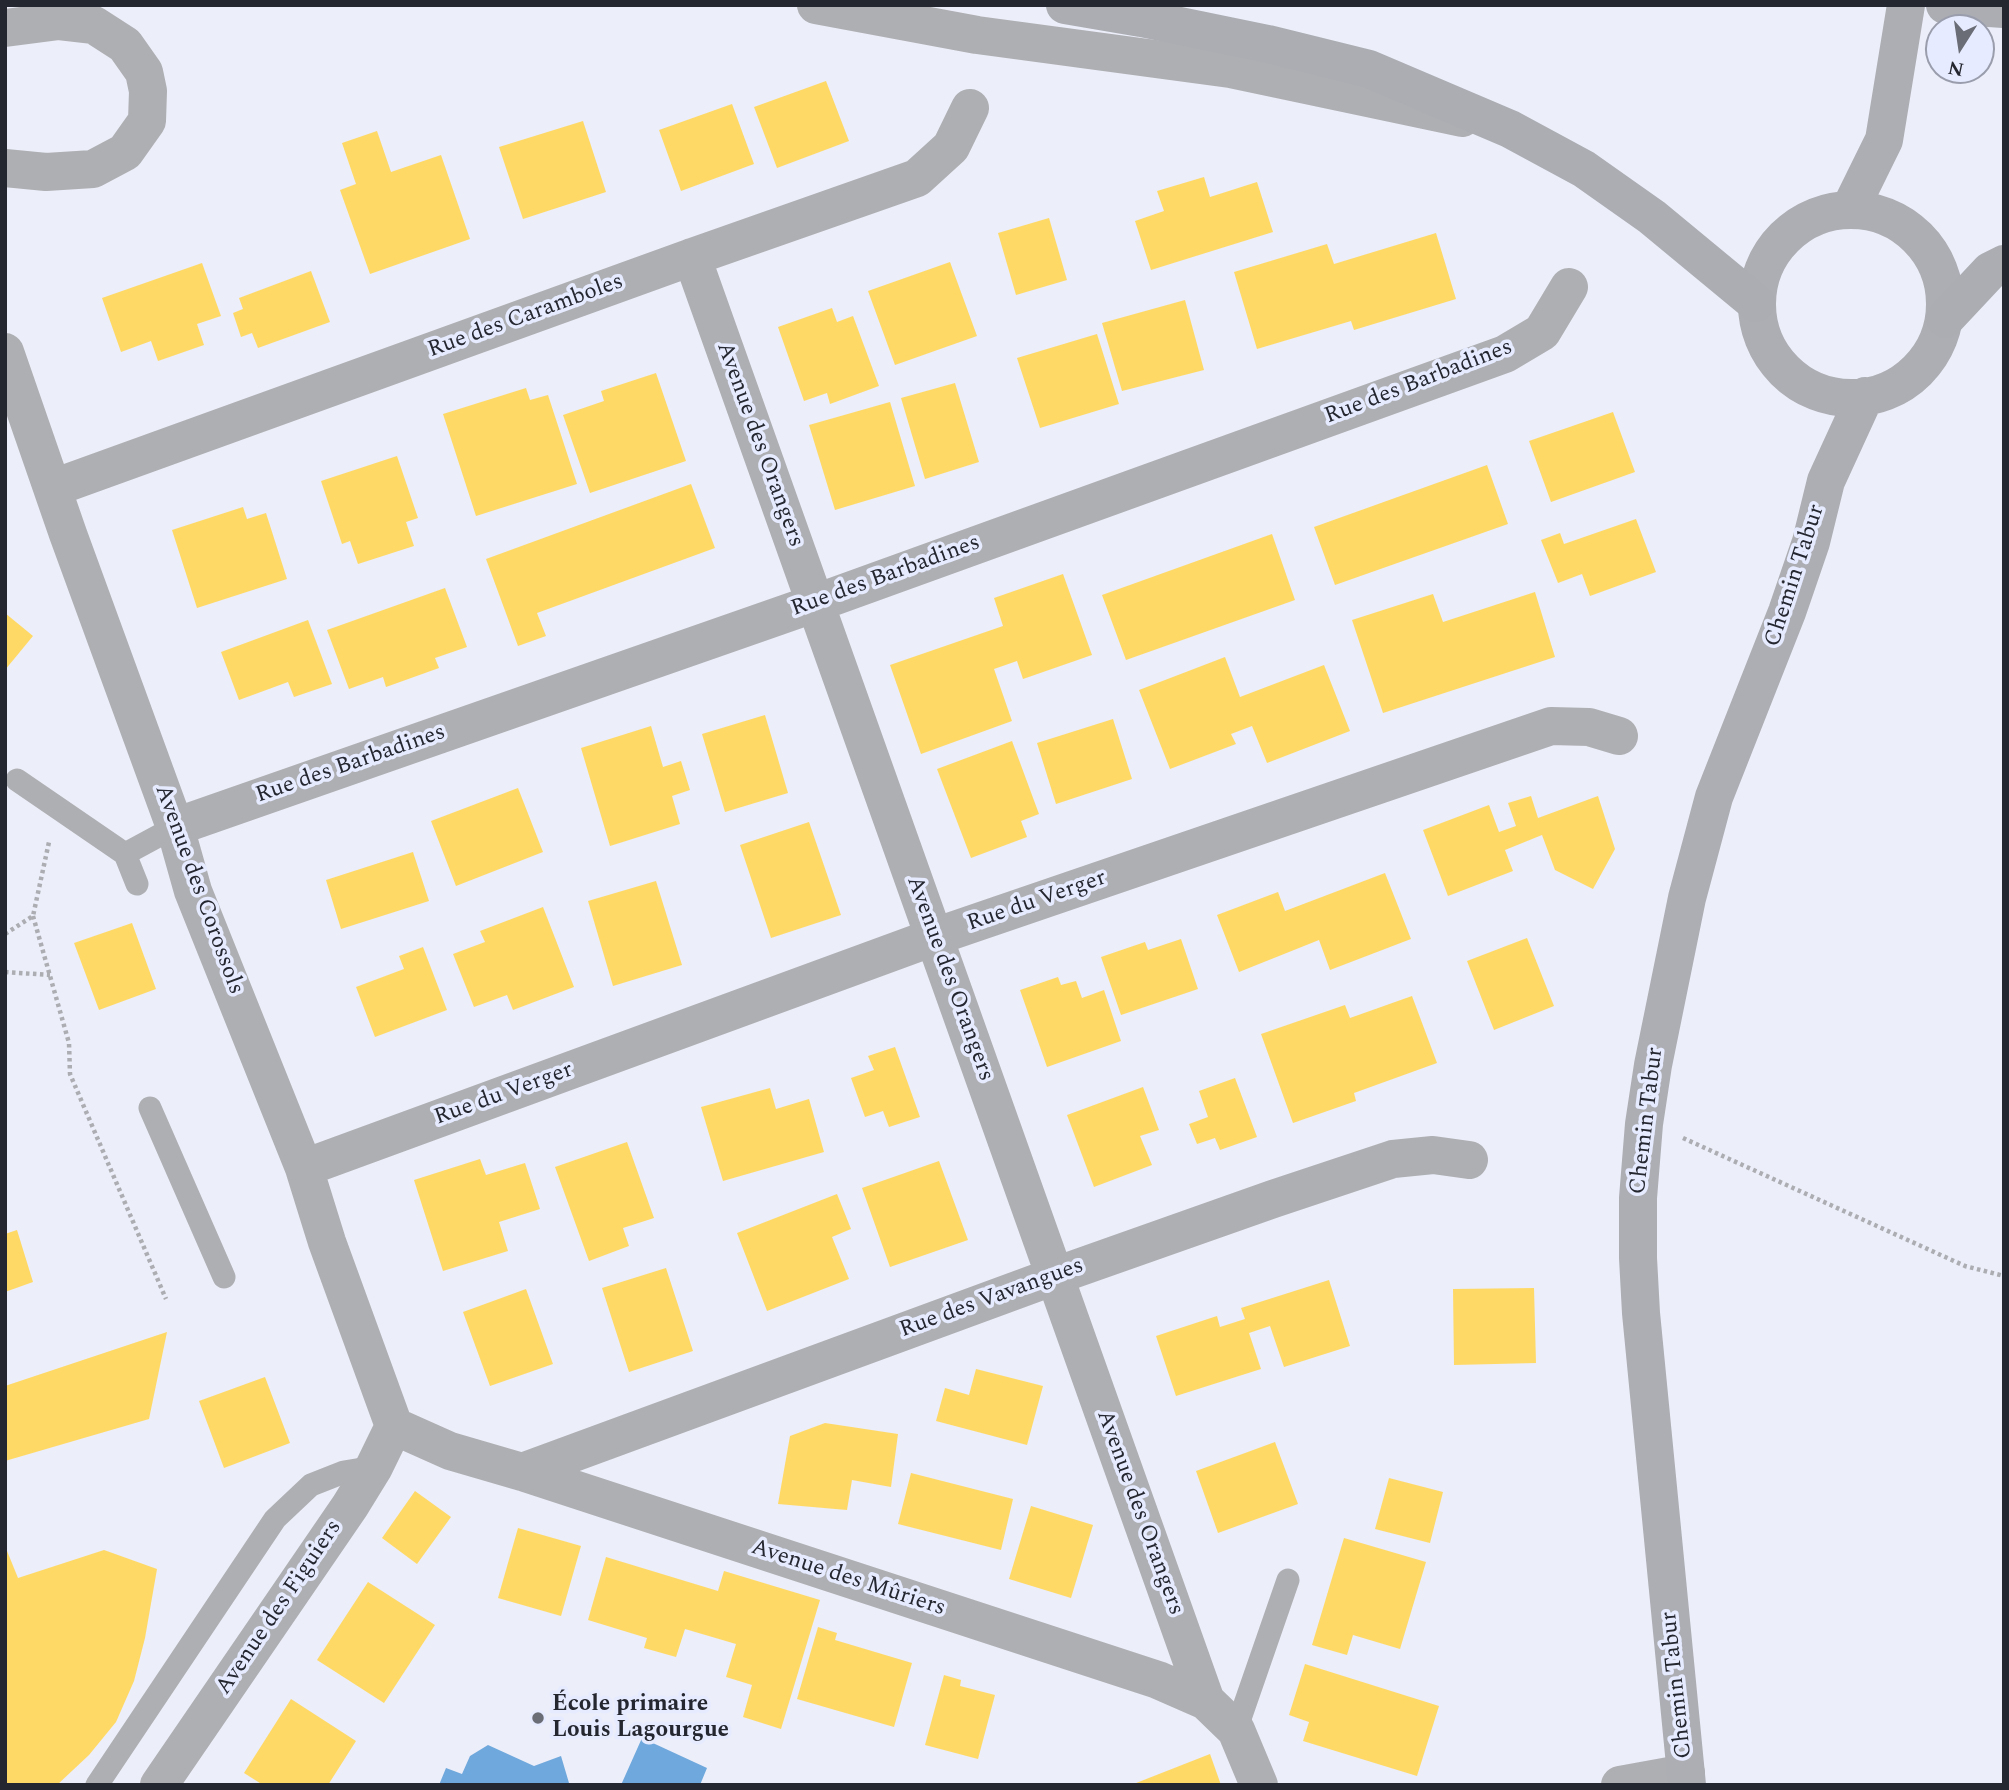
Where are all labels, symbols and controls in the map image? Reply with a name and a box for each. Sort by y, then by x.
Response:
north arrow [1925,14,1995,84]
text: N [1945,52,1967,84]
street label: Rue des Caramboles [424,269,628,365]
street label: Rue des Barbadines [1321,334,1517,432]
street label: Avenue des Orangers [709,339,809,551]
street label: Chemin Tabur [1760,501,1832,651]
street label: Rue des Barbadines [788,530,984,624]
street label: Rue des Barbadines [252,720,450,810]
street label: Avenue des Corossols [147,782,249,998]
street label: Rue du Verger [964,865,1110,939]
street label: Avenue des Orangers [899,873,999,1085]
street label: Chemin Tabur [1625,1046,1671,1196]
street label: Rue du Verger [431,1057,577,1133]
street label: Rue des Vavangues [896,1253,1088,1345]
street label: Avenue des Orangers [1089,1407,1189,1619]
street label: Avenue des Figuiers [211,1515,349,1701]
street label: Avenue des Mûriers [747,1535,949,1623]
street label: Chemin Tabur [1657,1610,1699,1760]
place label: École primaire Louis Lagourgue [552,1691,729,1745]
marker: École primaire Louis Lagourgue [530,1710,546,1726]

